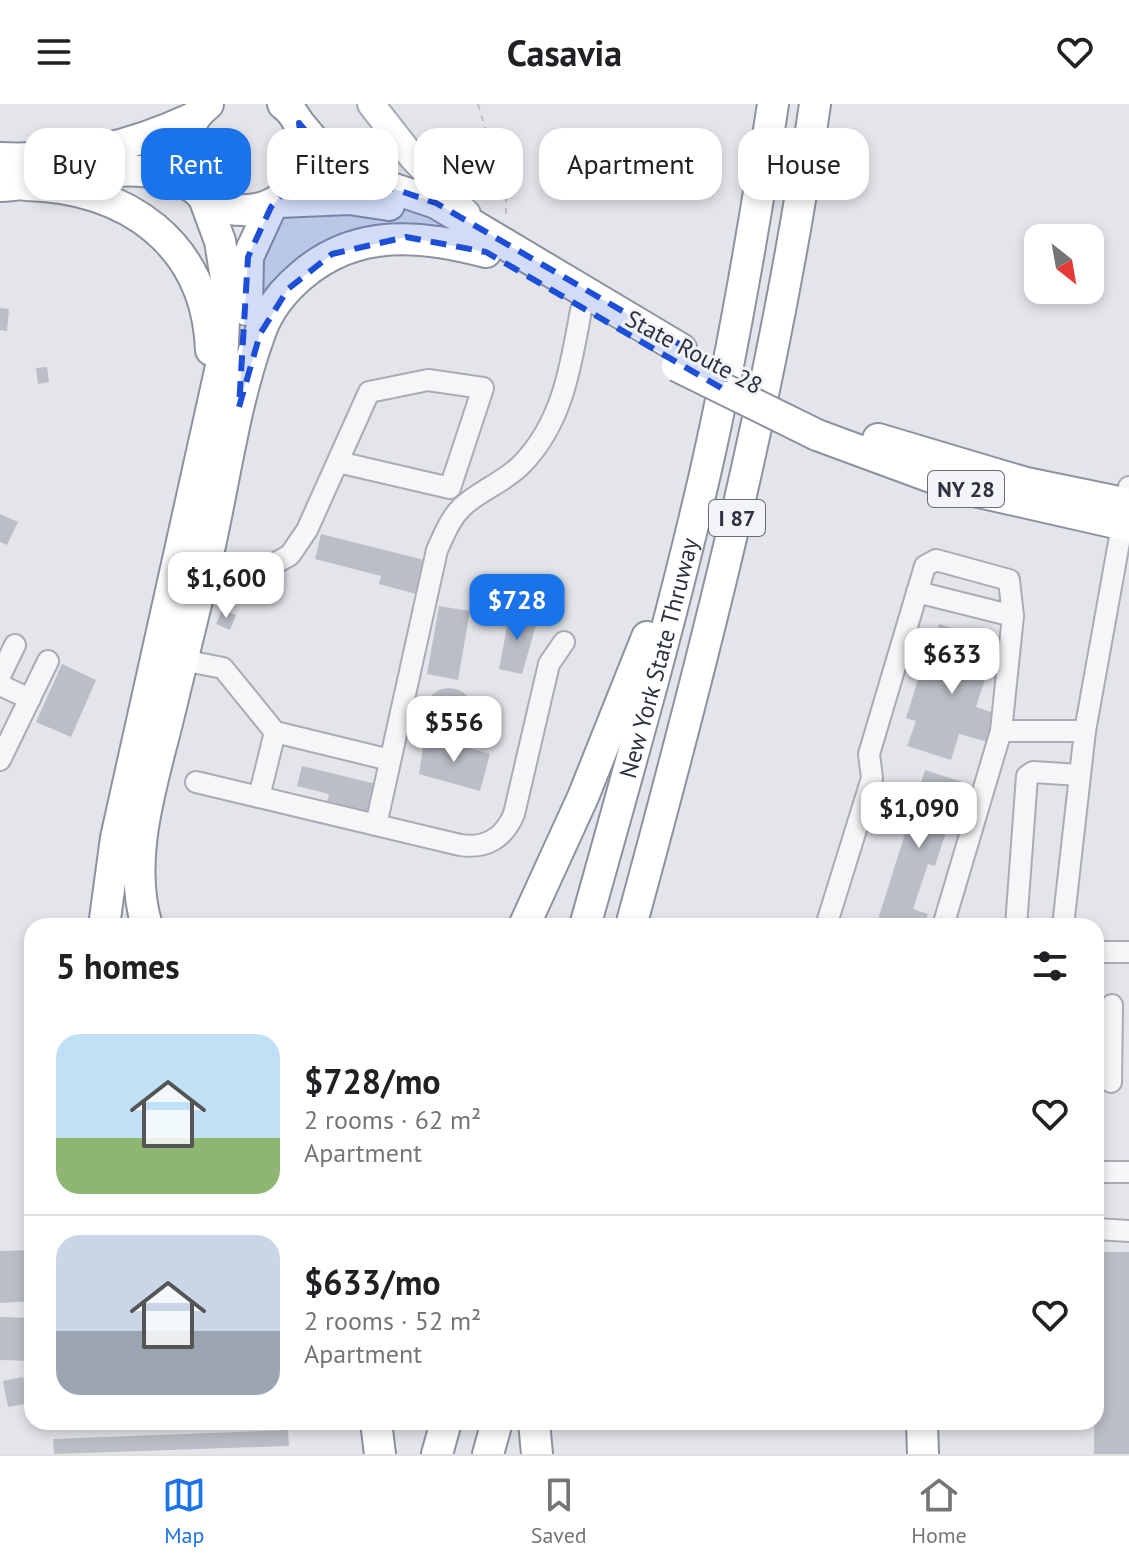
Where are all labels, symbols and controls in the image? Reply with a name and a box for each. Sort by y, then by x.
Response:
text: Casavia [507,29,622,76]
icon: menu [32,30,76,74]
icon: heart [1053,30,1097,74]
chip: Buy [24,128,125,200]
chip: Rent [141,128,251,200]
chip: Filters [267,128,398,200]
chip: New [414,128,523,200]
chip: Apartment [539,128,722,200]
chip: House [738,128,869,200]
north arrow [1024,224,1104,304]
map controls [1024,224,1104,304]
street label: State Route 28 [620,303,768,401]
road number: NY 28 [928,471,1004,507]
road number: I 87 [709,500,765,536]
street label: New York State Thruway [612,535,705,782]
pin: $1,600 [161,552,291,620]
text: $1,600 [186,561,266,594]
pin: $728 [470,574,564,642]
text: $728 [488,583,546,616]
pin: $633 [905,628,999,696]
text: $633 [923,637,981,670]
pin: $556 [407,696,501,764]
text: $556 [425,705,483,738]
pin: $1,090 [854,782,984,850]
text: $1,090 [879,791,959,824]
text: 5 homes [56,944,180,988]
icon: filters [1028,944,1072,988]
text: $728/mo [304,1059,441,1103]
icon: home [120,1066,216,1162]
icon: heart [1028,1092,1072,1136]
text: 2 rooms · 62 m² [304,1103,481,1136]
text: Apartment [304,1136,422,1169]
text: $633/mo [304,1260,441,1304]
icon: home [120,1267,216,1363]
icon: heart [1028,1293,1072,1337]
text: 2 rooms · 52 m² [304,1304,481,1337]
text: Apartment [304,1337,422,1370]
tab: Map [162,1473,206,1549]
tab: Saved [531,1473,587,1549]
tab: Home [911,1473,967,1549]

